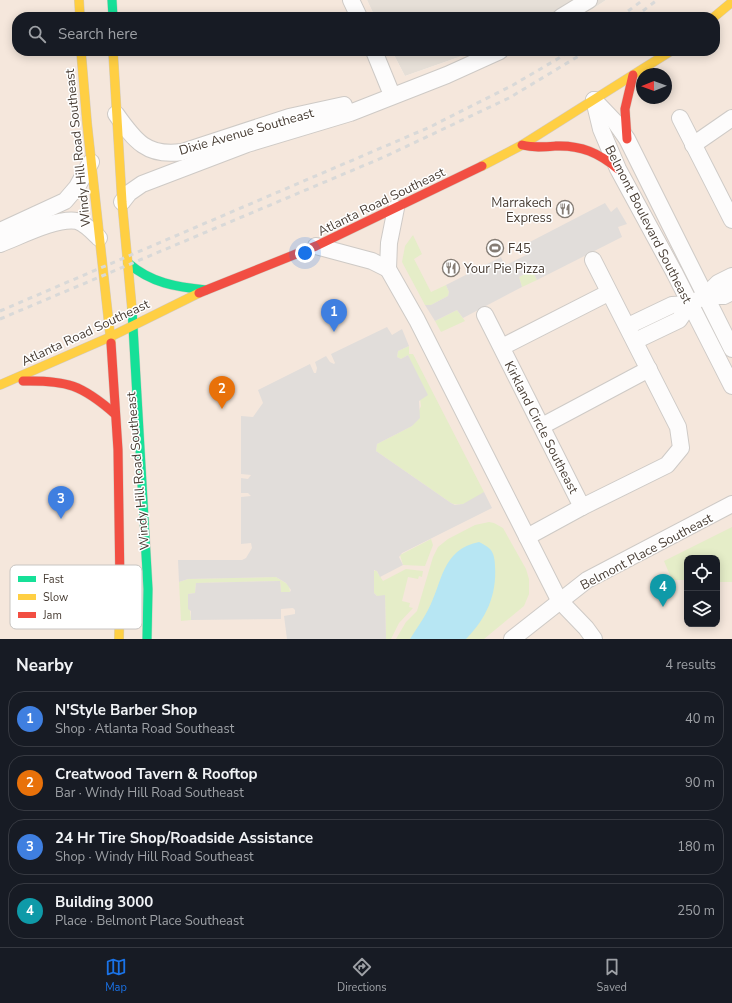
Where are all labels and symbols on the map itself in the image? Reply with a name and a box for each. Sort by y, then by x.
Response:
street label: Windy Hill Road Southeast [61,68,95,228]
north arrow [636,68,672,104]
street label: Dixie Avenue Southeast [177,104,316,160]
street label: Belmont Boulevard Southeast [600,142,696,307]
street label: Atlanta Road Southeast [315,163,448,241]
place label: Marrakech Express [491,194,552,227]
restaurant icon: Marrakech Express [555,199,575,219]
sports icon: F45 [485,238,505,258]
place label: F45 [508,240,531,258]
your location [295,243,315,263]
restaurant icon: Your Pie Pizza [441,258,461,278]
place label: Your Pie Pizza [463,260,545,278]
street label: Atlanta Road Southeast [18,295,153,371]
pin: 1 [321,299,347,332]
street label: Kirkland Circle Southeast [500,358,583,497]
pin: 2 [209,376,235,409]
street label: Windy Hill Road Southeast [122,391,154,551]
pin: 3 [48,486,74,519]
street label: Belmont Place Southeast [577,509,716,594]
legend [10,565,142,629]
text: Fast [43,572,64,587]
pin: 4 [650,574,676,607]
text: Slow [43,590,68,605]
text: Jam [42,608,62,623]

